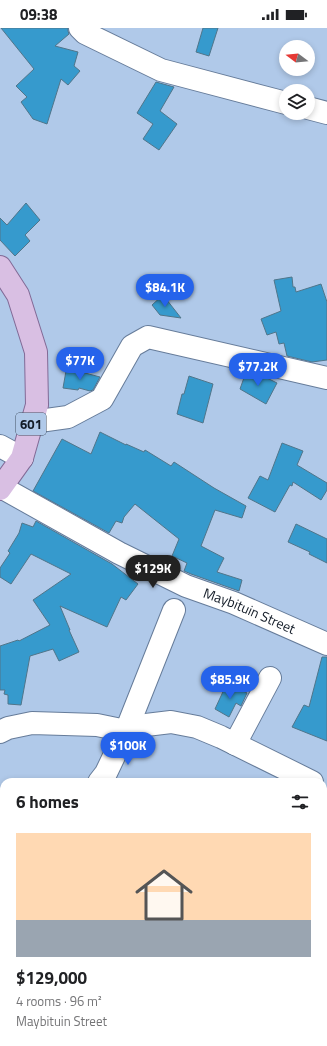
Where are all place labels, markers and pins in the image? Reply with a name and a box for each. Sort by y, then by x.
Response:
pin: $84.1K [132,274,198,308]
pin: $77K [56,347,104,381]
pin: $77.2K [225,353,291,387]
pin: $129K [125,555,181,589]
pin: $85.9K [197,666,263,700]
pin: $100K [100,732,156,766]

